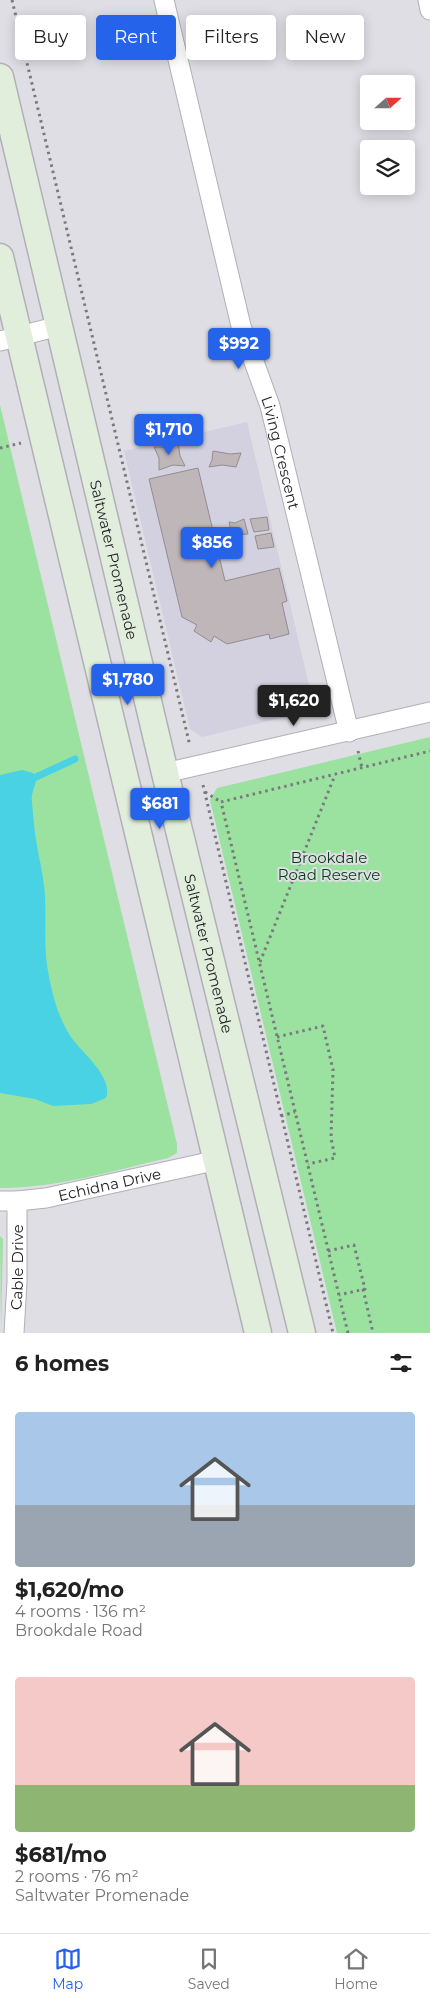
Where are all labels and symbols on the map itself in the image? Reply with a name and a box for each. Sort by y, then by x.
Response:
north arrow [360,75,415,130]
pin: $992 [209,328,269,370]
street label: Living Crescent [258,393,304,511]
pin: $1,710 [128,414,210,456]
street label: Saltwater Promenade [86,478,143,641]
pin: $856 [182,526,242,569]
pin: $1,780 [87,664,169,706]
pin: $1,620 [253,684,335,727]
pin: $681 [130,788,190,830]
park label: Brookdale Road Reserve [278,848,380,884]
street label: Saltwater Promenade [180,872,238,1035]
street label: Echidna Drive [56,1163,163,1205]
street label: Cable Drive [6,1224,27,1311]

